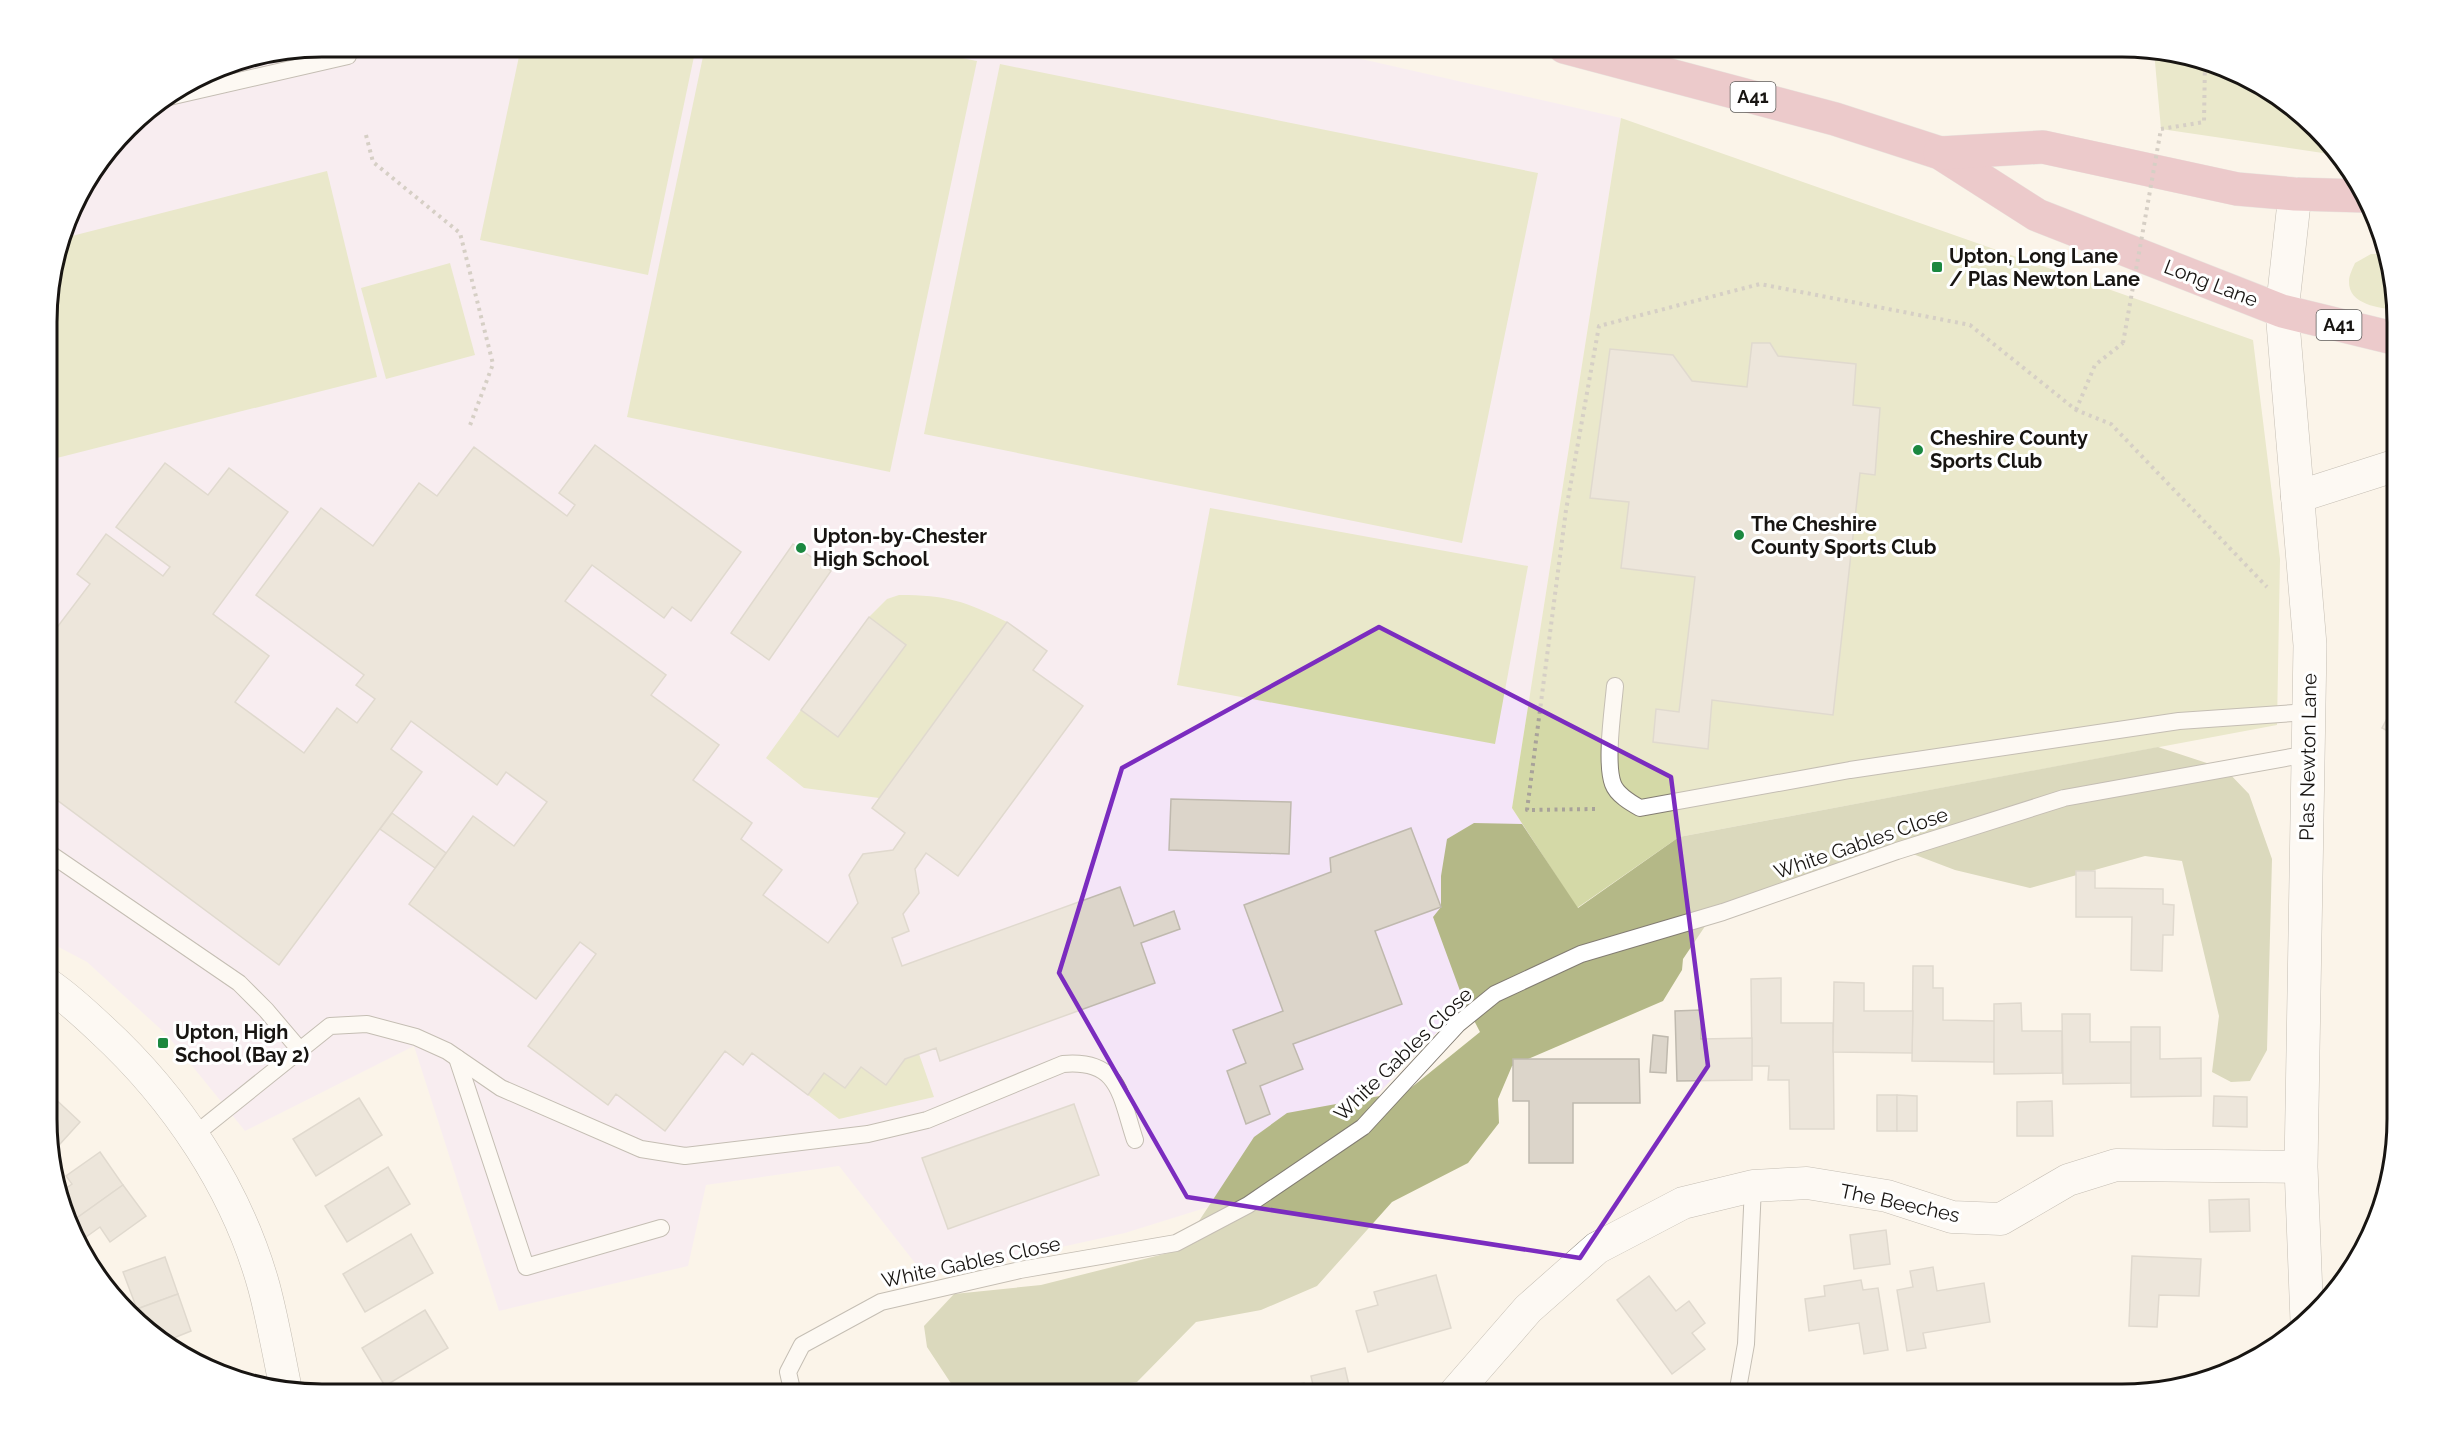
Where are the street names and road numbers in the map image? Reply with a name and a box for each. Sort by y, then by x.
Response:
road number: A41 [1730,82,1776,112]
street label: Long Lane [2161,254,2261,312]
road number: A41 [2316,310,2362,340]
street label: Plas Newton Lane [2295,673,2321,841]
street label: White Gables Close [1771,802,1951,884]
street label: White Gables Close [1329,982,1477,1126]
street label: The Beeches [1838,1179,1962,1227]
street label: White Gables Close [879,1231,1063,1293]

